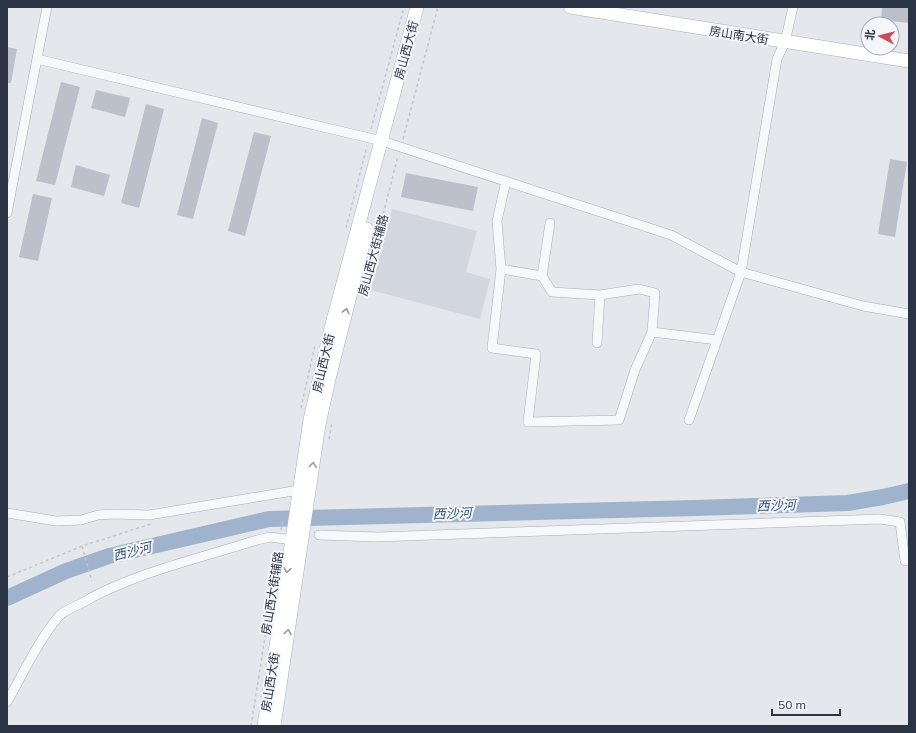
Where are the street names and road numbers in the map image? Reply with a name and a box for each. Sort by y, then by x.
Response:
street label: 房山西大街 [391,19,421,81]
street label: 房山南大街 [708,23,770,47]
street label: 房山西大街辅路 [355,212,391,298]
street label: 房山西大街 [309,332,337,394]
street label: 房山西大街辅路 [258,550,286,636]
street label: 房山西大街 [258,651,282,713]

